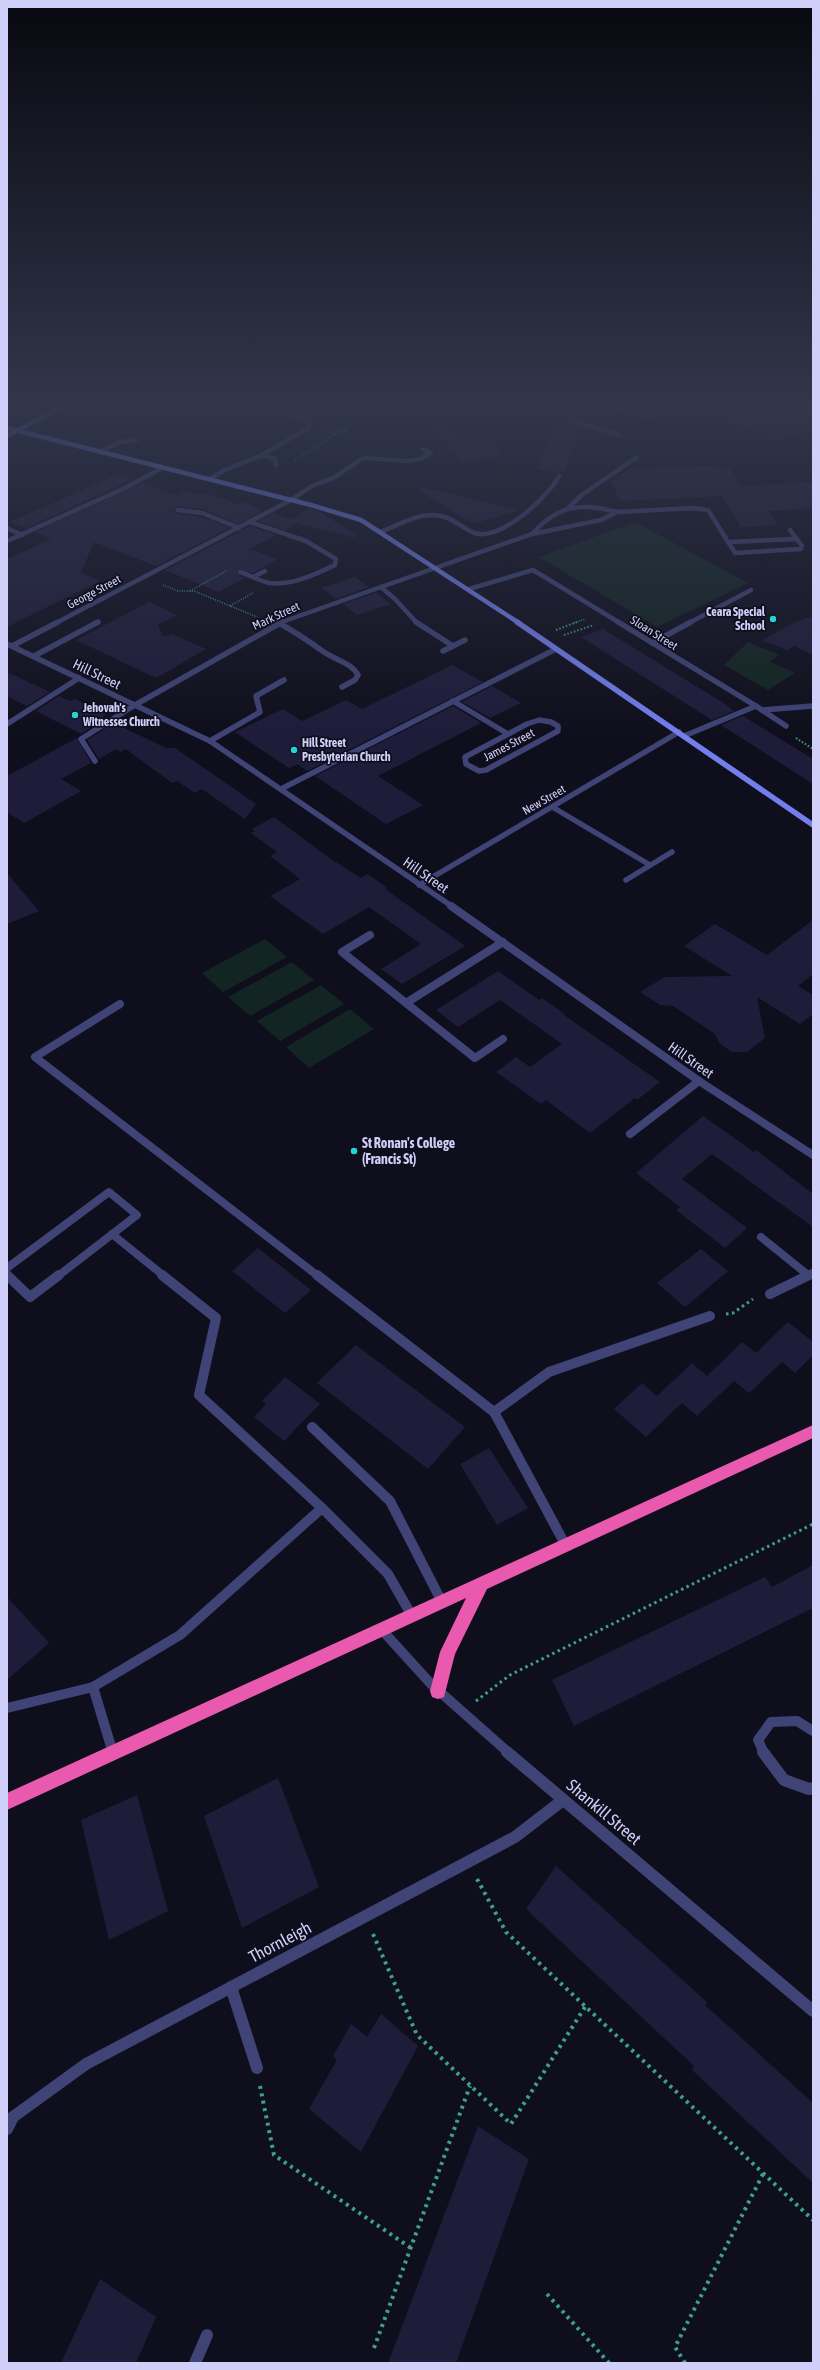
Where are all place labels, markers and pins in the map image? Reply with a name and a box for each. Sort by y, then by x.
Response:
place label: Ceara Special School [706,605,766,633]
marker: Ceara Special School [768,614,778,624]
place label: Jehovah's Witnesses Church [82,701,160,729]
marker: Jehovah's Witnesses Church [70,710,80,720]
place label: Hill Street Presbyterian Church [302,736,391,764]
marker: Hill Street Presbyterian Church [289,745,299,755]
place label: St Ronan's College (Francis St) [362,1135,455,1167]
marker: St Ronan's College (Francis St) [349,1146,359,1156]

